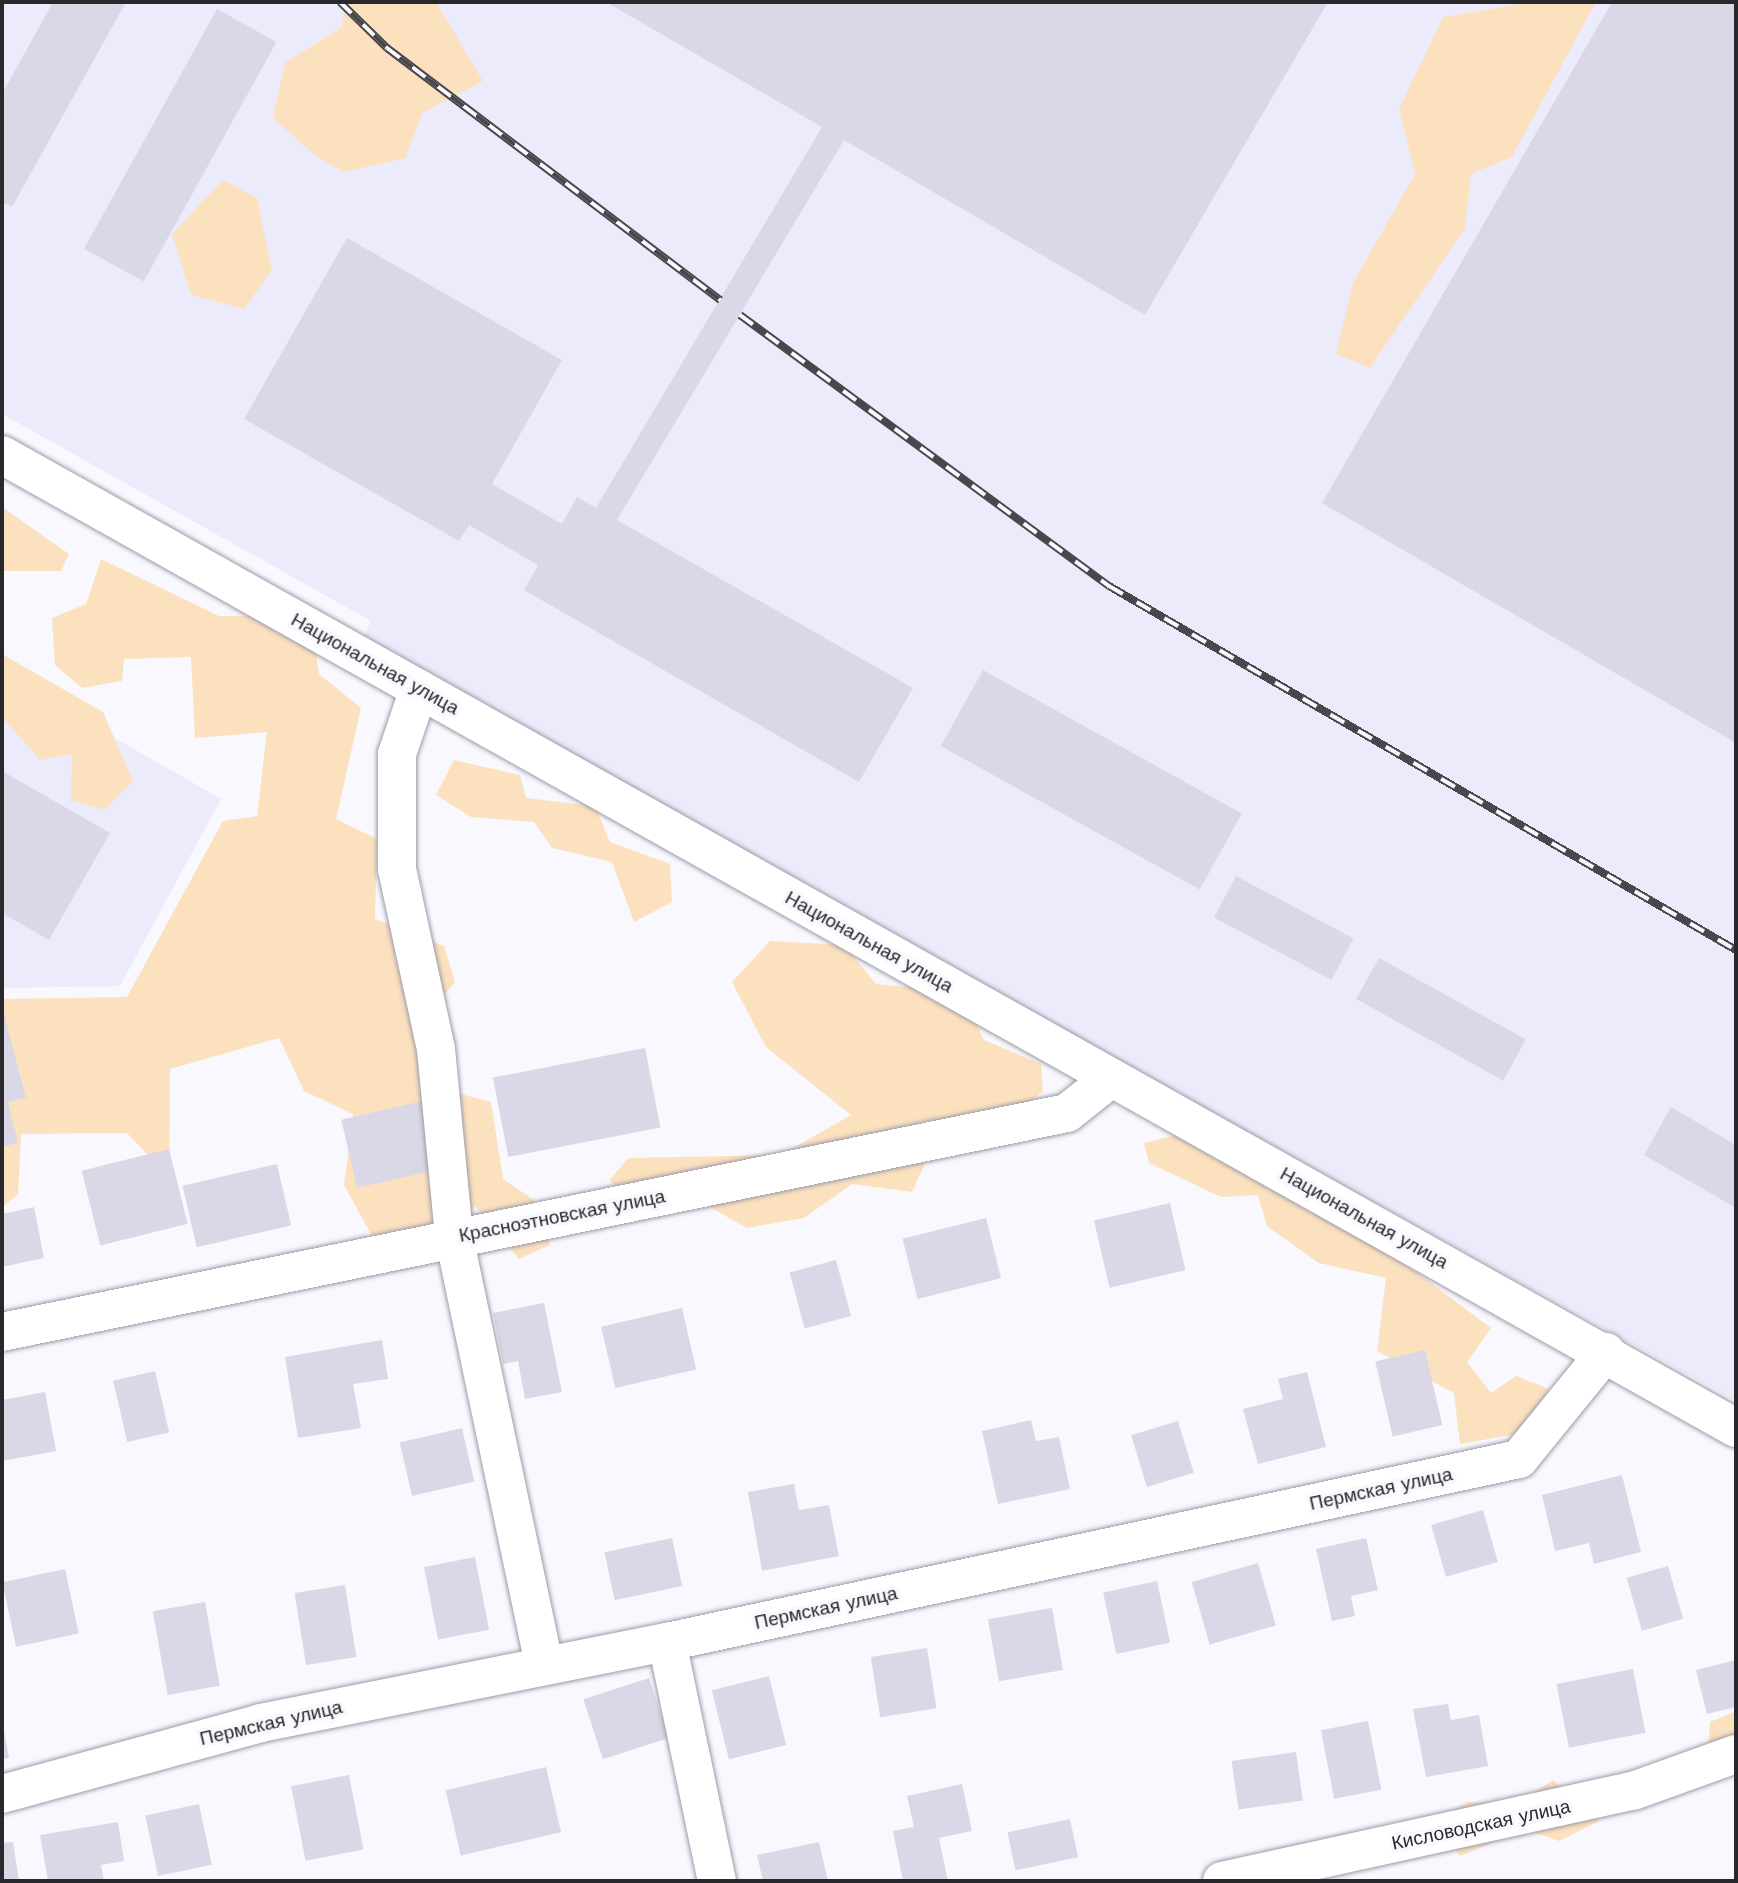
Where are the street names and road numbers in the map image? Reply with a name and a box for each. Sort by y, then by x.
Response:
street label: Национальная улица [287,608,463,720]
street label: Национальная улица [781,886,957,998]
street label: Национальная улица [1276,1162,1452,1274]
street label: Красноэтновская улица [457,1185,667,1247]
street label: Пермская улица [1307,1463,1455,1515]
street label: Пермская улица [752,1582,900,1634]
street label: Пермская улица [197,1696,345,1750]
street label: Кисловодская улица [1390,1795,1572,1855]

